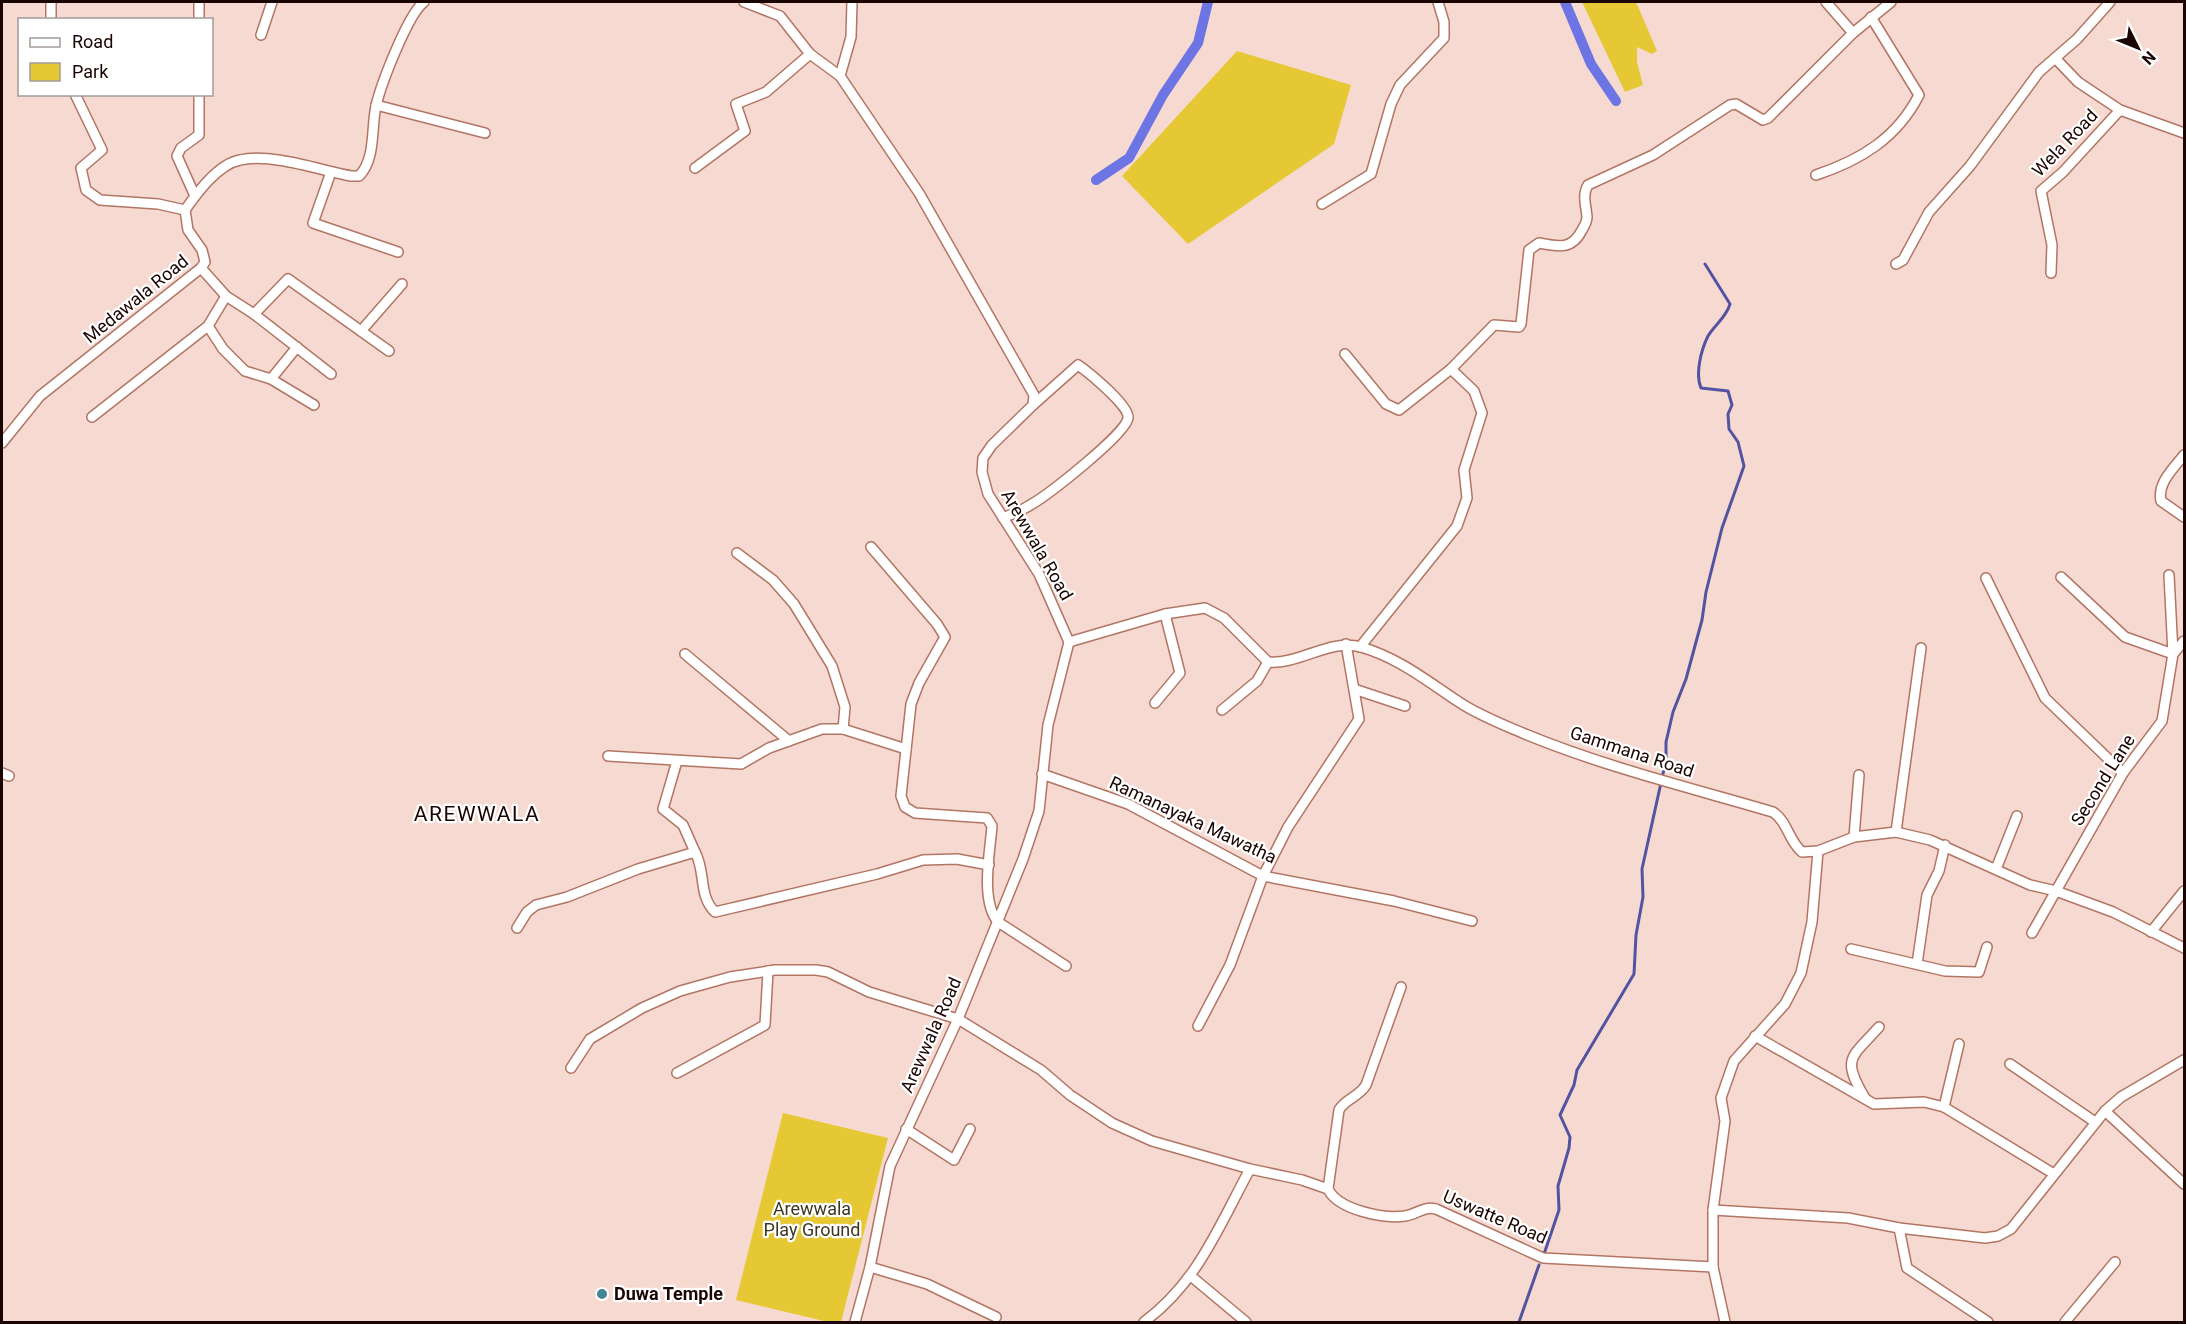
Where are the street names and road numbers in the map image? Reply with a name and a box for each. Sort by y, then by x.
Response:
street label: Wela Road [2027,105,2102,181]
street label: Medawala Road [79,250,192,347]
street label: Arewwala Road [997,486,1078,604]
street label: Gammana Road [1568,722,1697,781]
street label: Second Lane [2066,730,2139,829]
street label: Ramanayaka Mawatha [1106,772,1280,868]
street label: Arewwala Road [896,974,965,1096]
street label: Uswatte Road [1440,1185,1551,1248]

